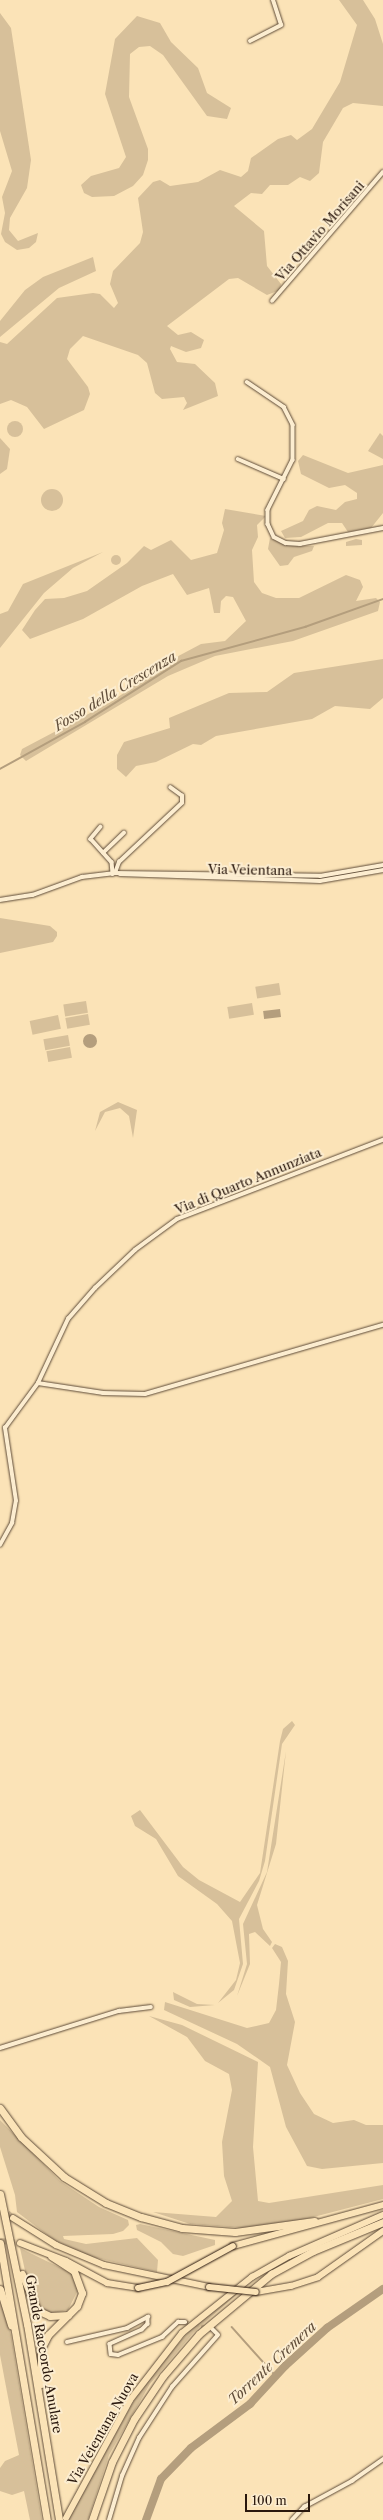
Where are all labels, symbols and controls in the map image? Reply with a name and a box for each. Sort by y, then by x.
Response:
street label: Via Ottavio Morisani [272,178,368,284]
water label: Fosso della Crescenza [51,648,179,734]
street label: Via Veientana [207,861,293,879]
street label: Via di Quarto Annunziata [172,1144,324,1218]
street label: Grande Raccordo Anulare [22,2273,66,2435]
water label: Torrente Cremera [225,2318,319,2408]
street label: Via Veientana Nuova [64,2370,142,2488]
scale bar [247,2486,312,2512]
text: 100 m [252,2493,287,2508]

